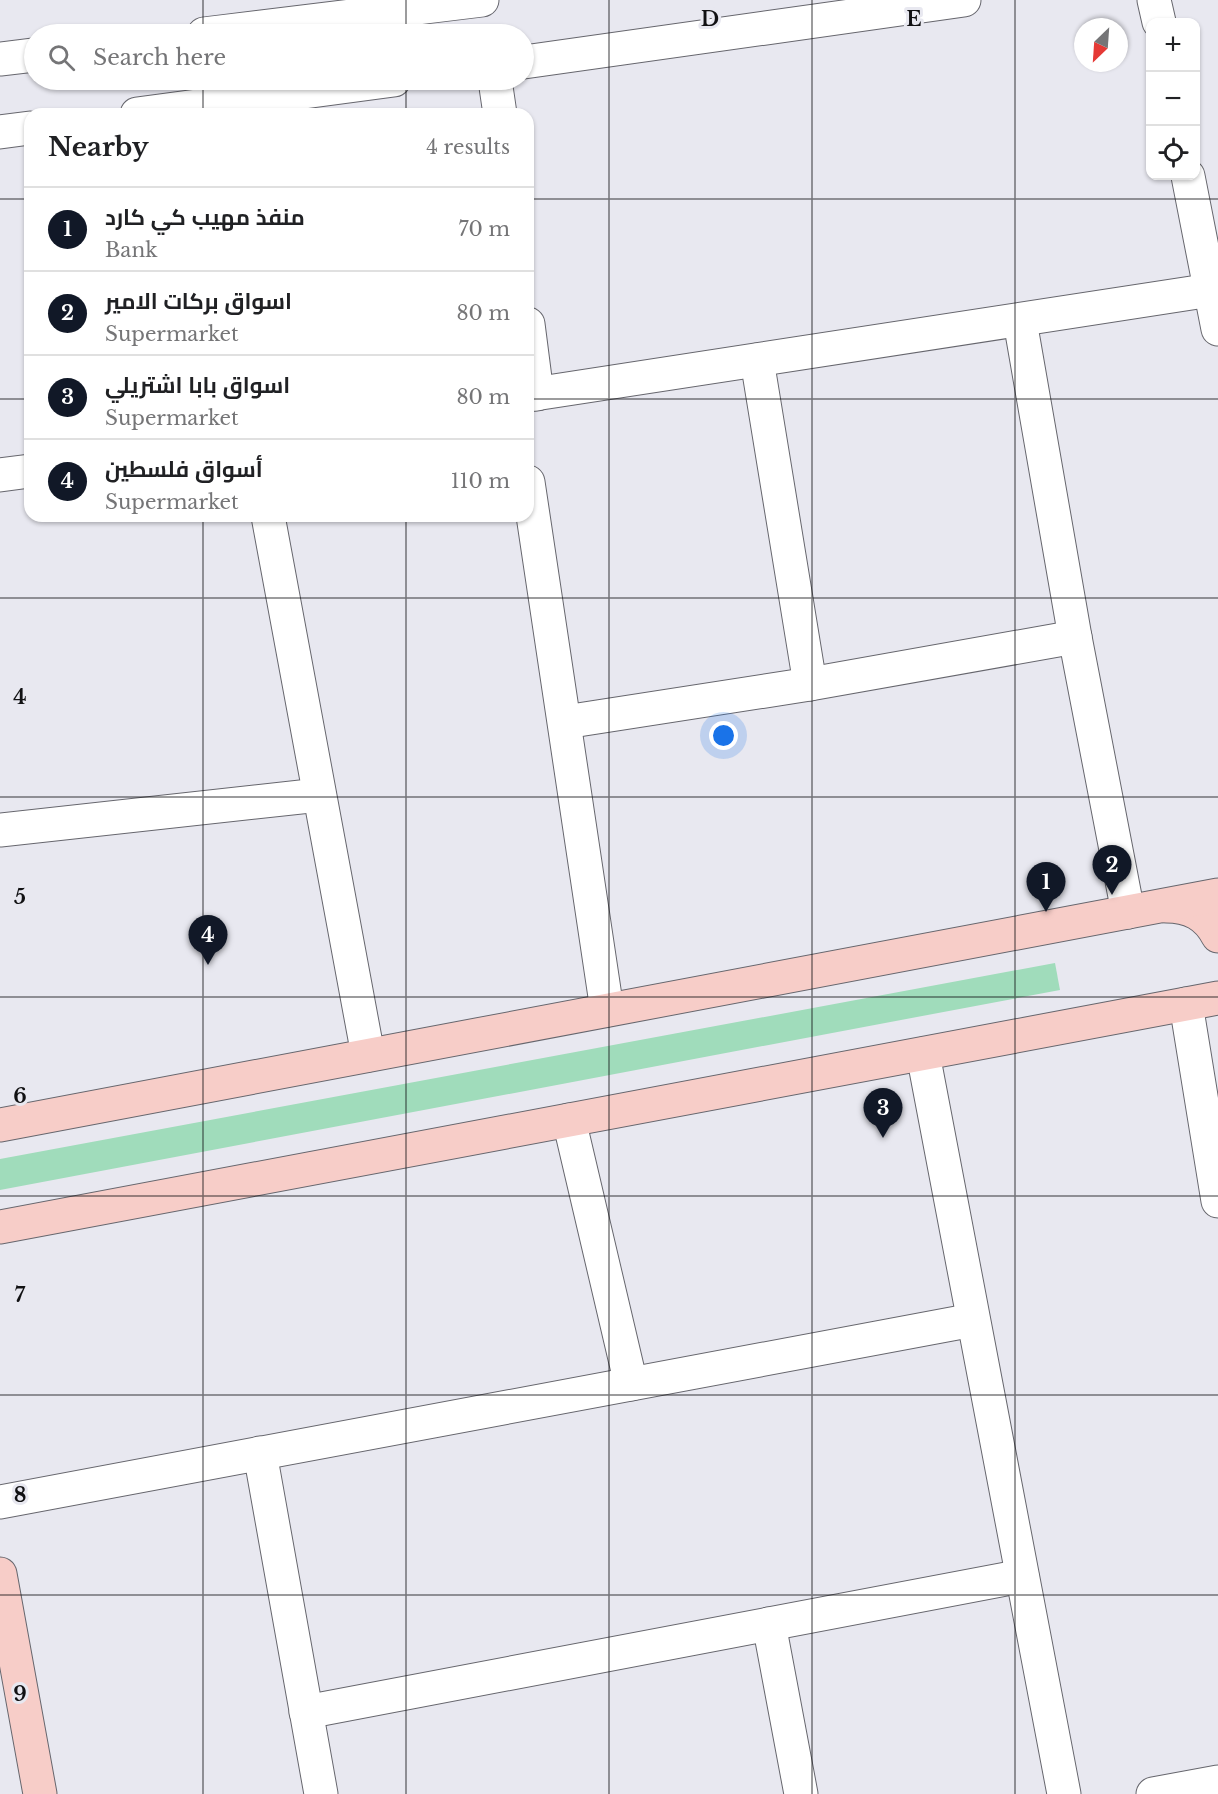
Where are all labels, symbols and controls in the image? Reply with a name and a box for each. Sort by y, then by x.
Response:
text: D [701,7,719,31]
text: E [906,7,922,31]
north arrow [1074,18,1128,72]
map controls [1146,18,1200,180]
button: + [1146,18,1200,72]
search box [24,24,534,90]
icon: search [45,41,78,74]
text: Search here [93,44,226,71]
button: − [1146,72,1200,126]
button: locate [1146,126,1200,180]
text: Nearby [48,131,149,163]
text: 4 results [426,135,510,159]
text: منفذ مهيب كي كارد [105,204,305,231]
text: 1 [63,217,72,241]
text: 70 m [458,217,510,241]
text: Bank [105,238,158,262]
text: اسواق بركات الامير [105,288,292,315]
text: 2 [61,301,74,325]
text: 80 m [456,301,510,325]
text: Supermarket [105,322,239,346]
text: اسواق بابا اشتريلي [105,372,290,399]
text: 3 [61,385,74,409]
text: 80 m [456,385,510,409]
text: Supermarket [105,406,239,430]
text: أسواق فلسطين [105,456,263,483]
text: 4 [61,469,74,493]
text: 110 m [451,469,510,493]
text: Supermarket [105,490,239,514]
text: 4 [13,685,27,709]
your location [709,721,738,750]
pin: 2 [1092,846,1132,895]
pin: 1 [1026,862,1066,912]
text: 5 [14,885,26,909]
pin: 4 [188,916,228,965]
text: 6 [13,1084,27,1108]
pin: 3 [864,1088,902,1138]
text: 7 [15,1283,26,1307]
text: 8 [14,1483,26,1507]
text: 9 [13,1682,27,1706]

